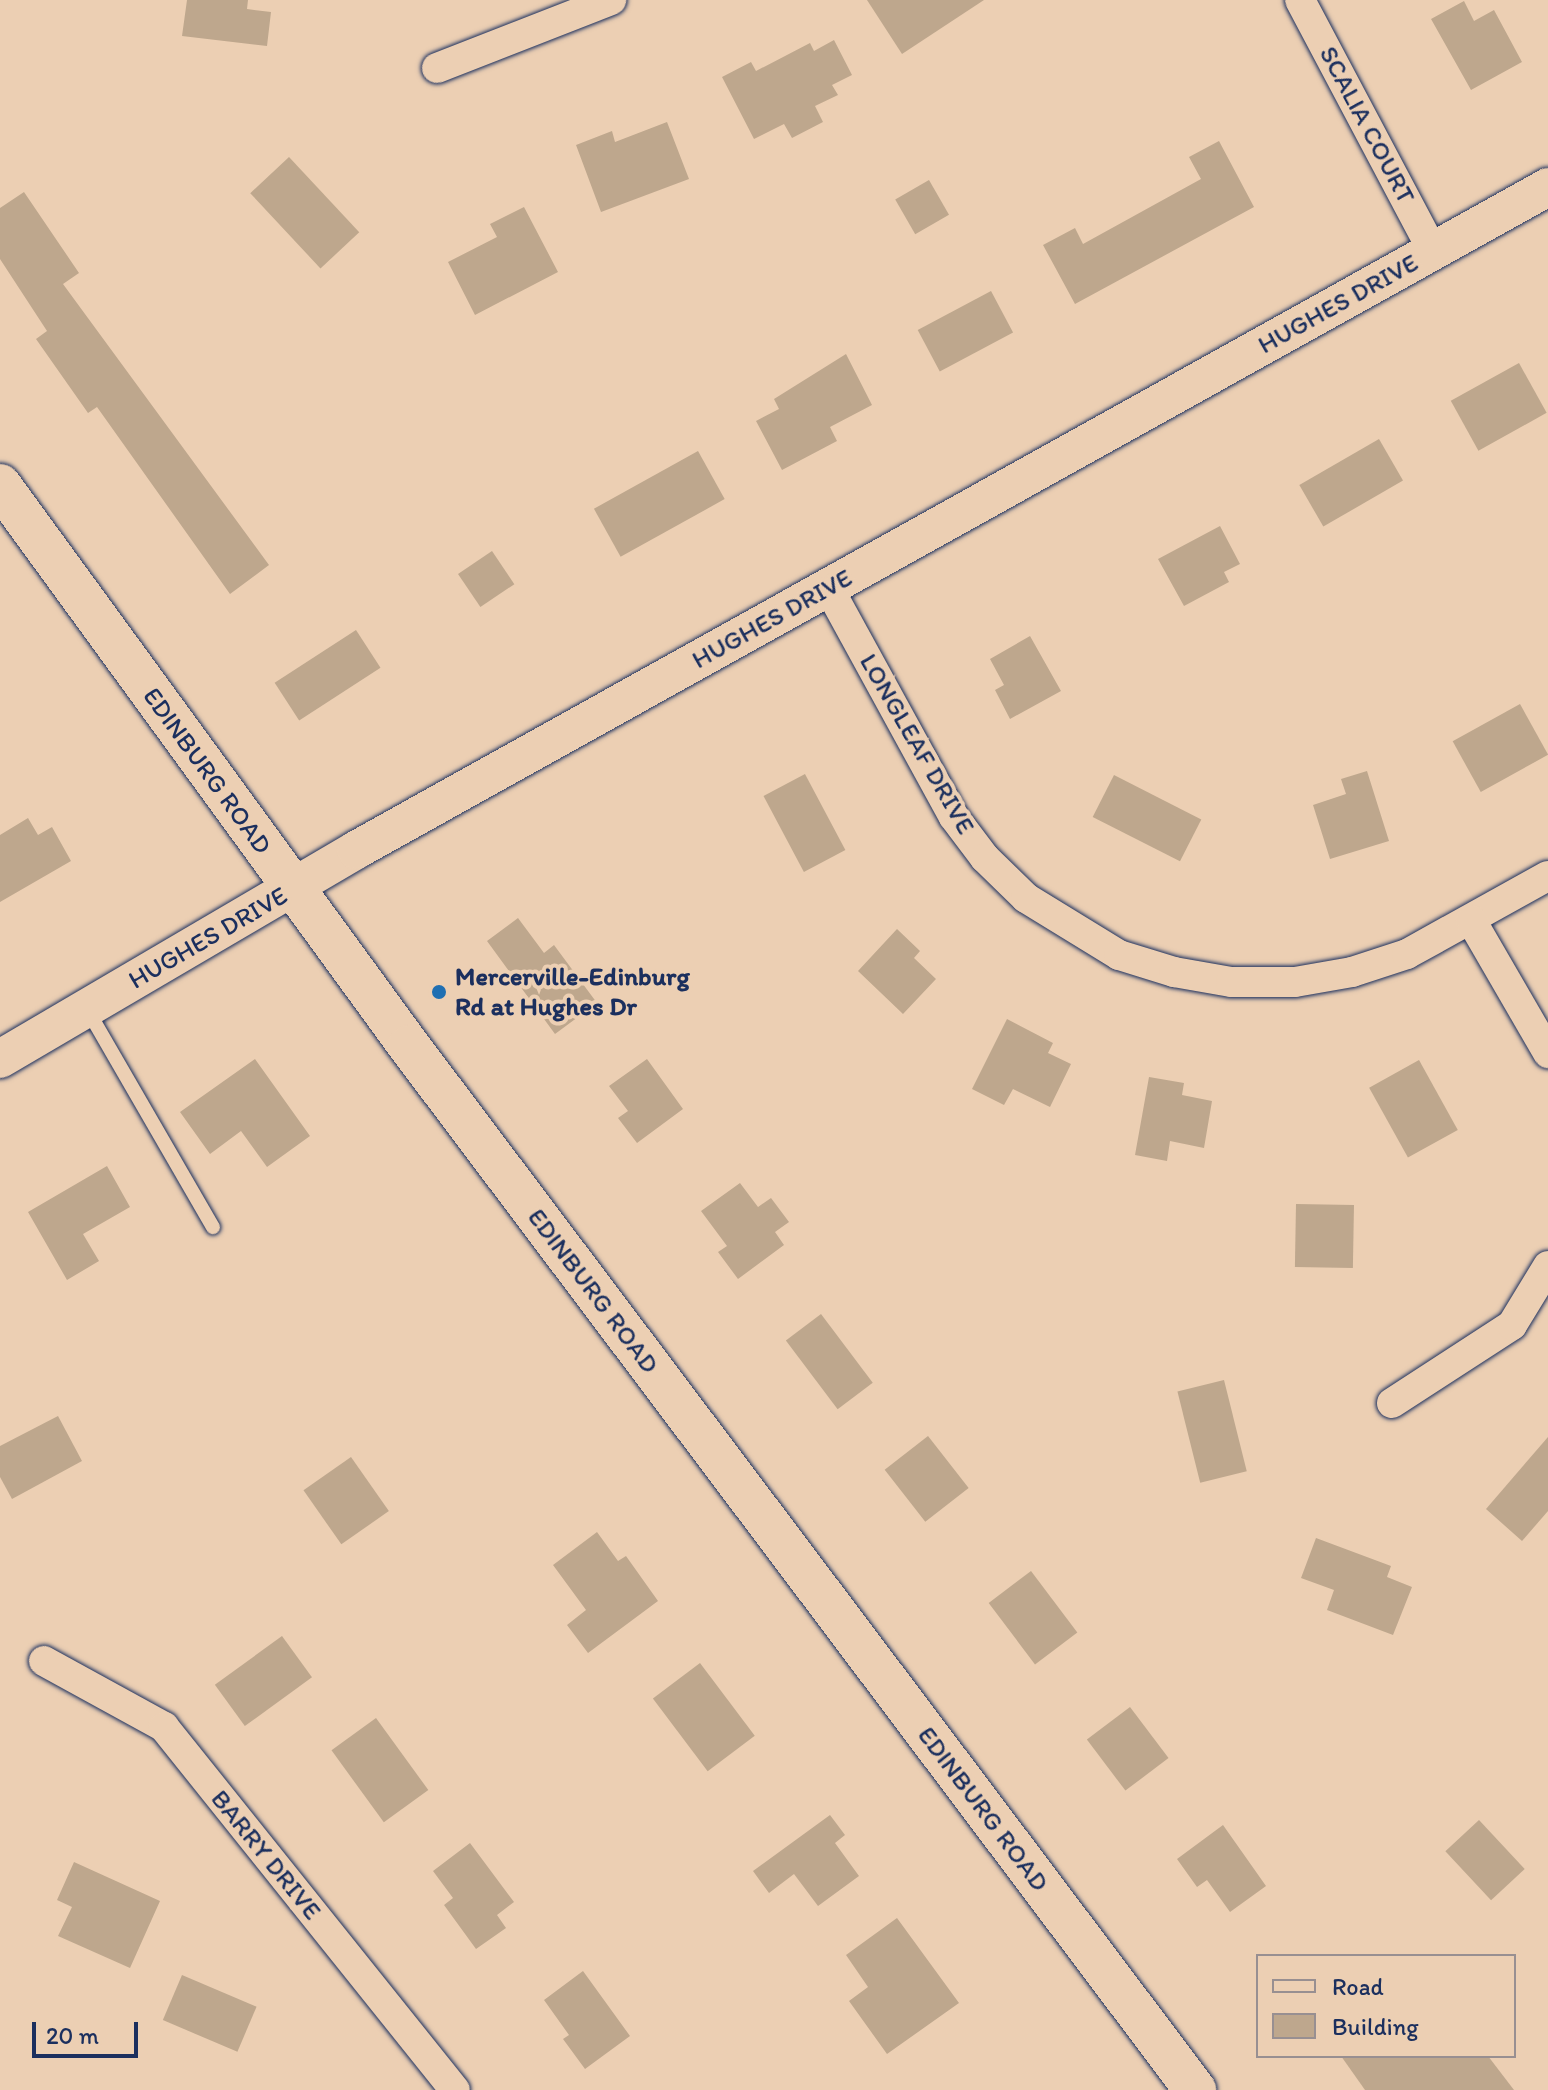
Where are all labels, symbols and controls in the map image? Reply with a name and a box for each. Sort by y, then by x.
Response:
street label: SCALIA COURT [1312,41,1422,209]
street label: HUGHES DRIVE [1252,247,1424,361]
street label: HUGHES DRIVE [686,562,858,676]
street label: LONGLEAF DRIVE [853,648,981,840]
street label: EDINBURG ROAD [136,682,278,860]
street label: HUGHES DRIVE [123,880,293,996]
place label: Mercerville-Edinburg Rd at Hughes Dr [455,961,690,1022]
marker: Mercerville-Edinburg Rd at Hughes Dr [430,983,448,1001]
street label: EDINBURG ROAD [521,1203,665,1379]
street label: EDINBURG ROAD [911,1721,1055,1897]
street label: BARRY DRIVE [204,1783,328,1927]
legend [1256,1954,1516,2058]
text: Road [1332,1972,1384,2001]
scale bar [36,2006,142,2056]
text: Building [1332,2012,1419,2041]
text: 20 m [46,2021,99,2050]

